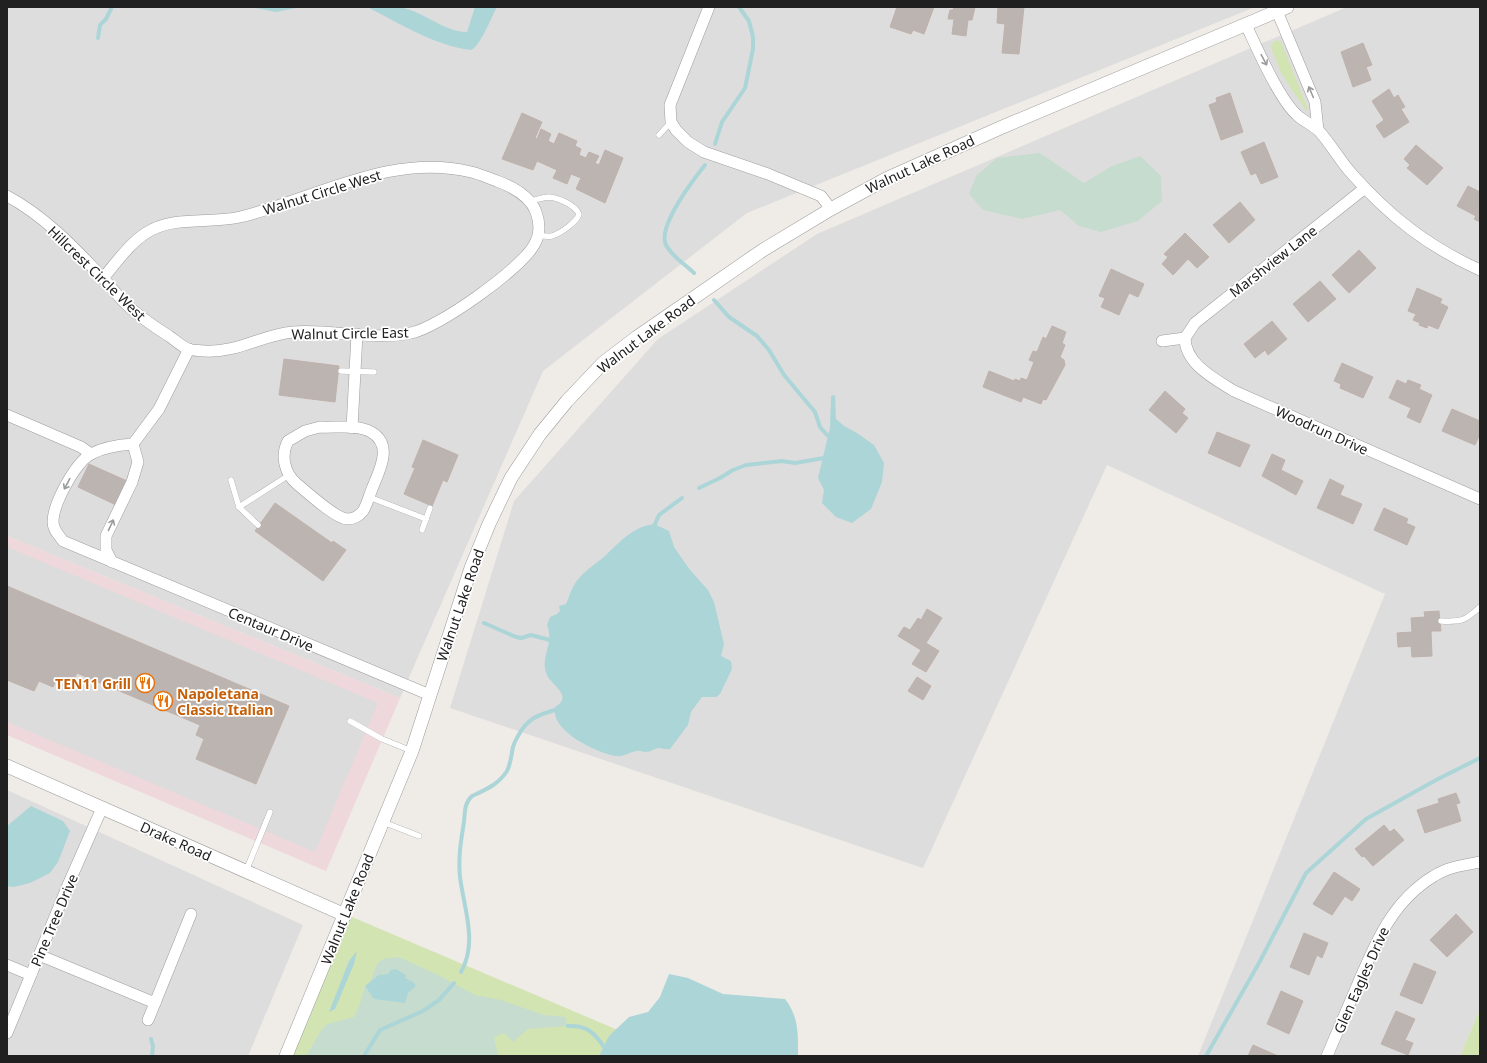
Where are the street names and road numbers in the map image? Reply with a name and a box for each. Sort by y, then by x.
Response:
street label: Walnut Lake Road [862,130,978,198]
street label: Walnut Circle West [261,165,383,219]
street label: Hillcrest Circle West [44,221,150,325]
street label: Marshview Lane [1225,221,1321,301]
street label: Walnut Lake Road [593,291,699,377]
street label: Walnut Circle East [291,322,409,344]
street label: Woodrun Drive [1273,401,1371,459]
street label: Walnut Lake Road [432,546,488,664]
street label: Centaur Drive [225,602,317,656]
street label: Drake Road [137,817,215,865]
street label: Walnut Lake Road [316,851,378,967]
street label: Pine Tree Drive [26,871,82,969]
street label: Glen Eagles Drive [1329,924,1393,1036]

